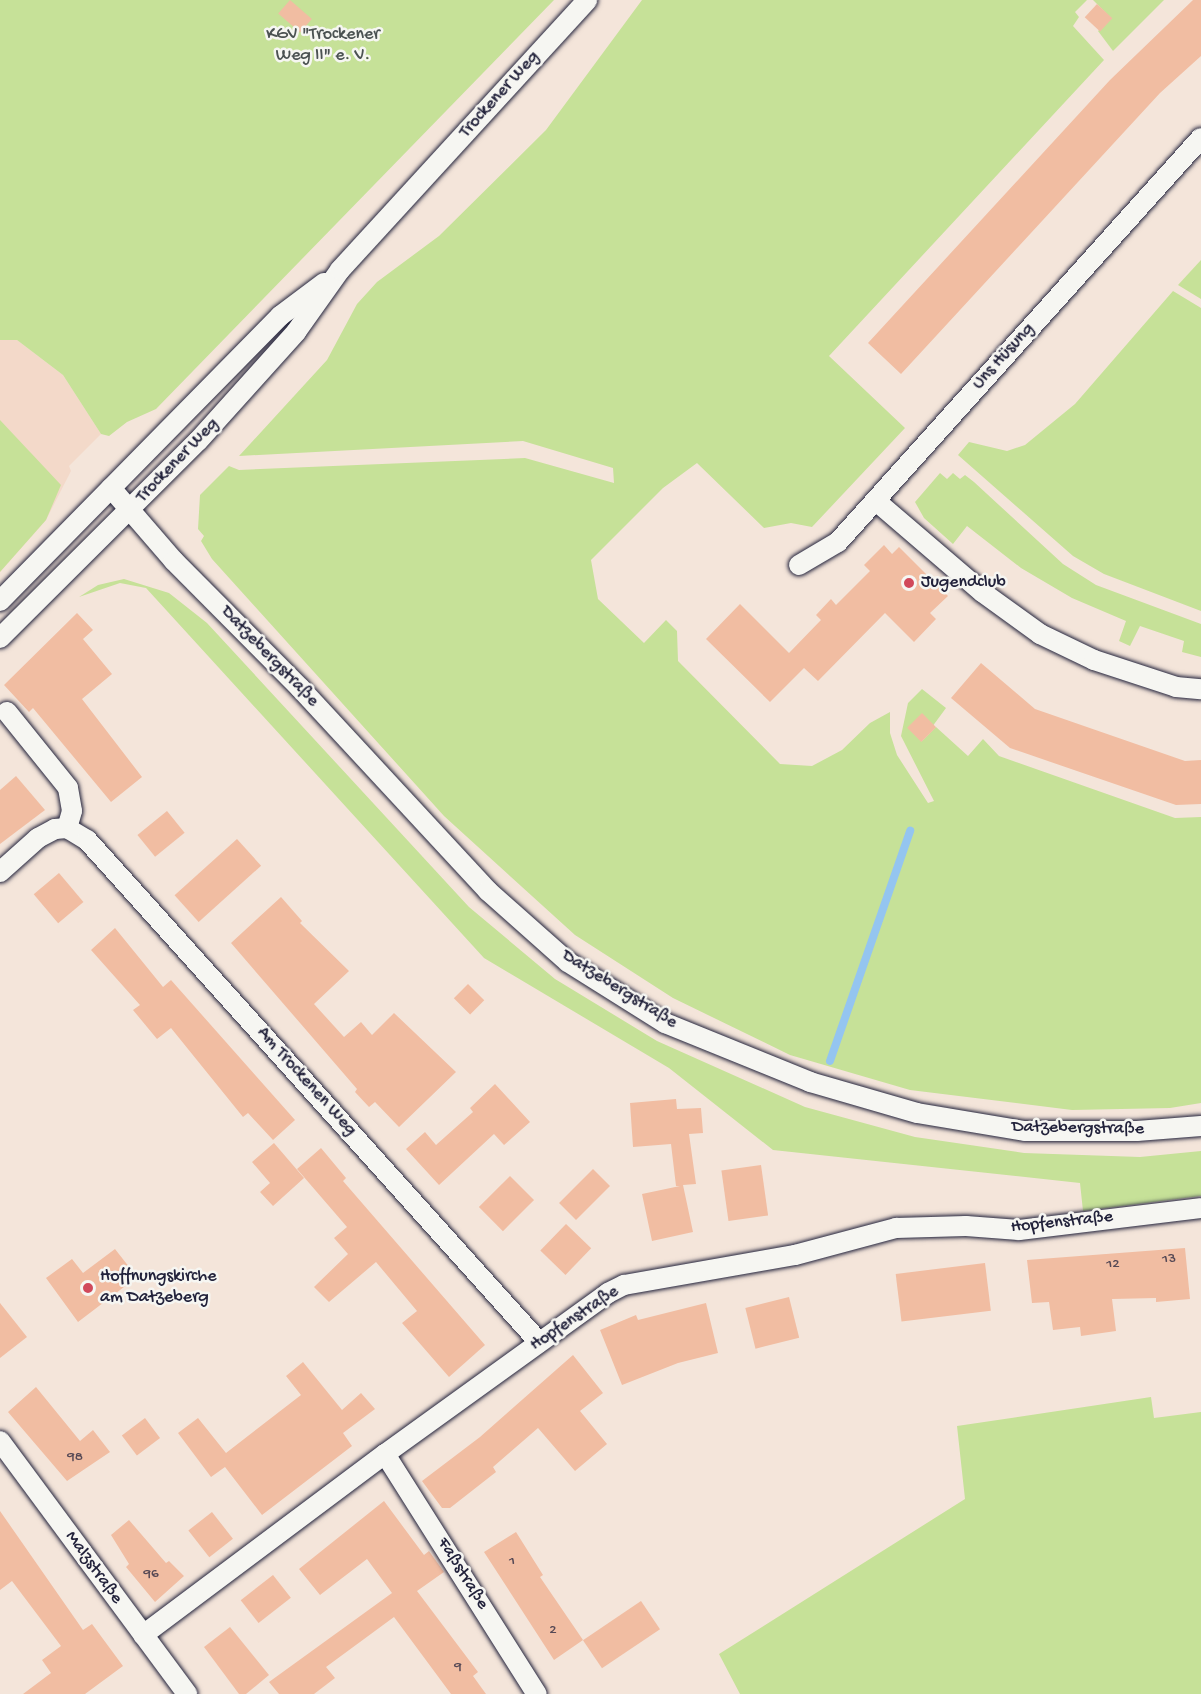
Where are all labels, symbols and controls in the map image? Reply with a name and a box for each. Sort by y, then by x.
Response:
park label: KGV "Trockener Weg II" e. V. [266,25,380,68]
street label: Trockener Weg [455,47,545,143]
street label: Uns Hüsung [968,319,1040,395]
street label: Trockener Weg [132,414,224,508]
place label: Jugendclub [921,572,1006,594]
marker: Jugendclub [902,576,916,590]
street label: Datzebergstraße [215,602,323,712]
street label: Datzebergstraße [557,946,681,1034]
street label: Am Trockenen Weg [251,1023,361,1141]
street label: Datzebergstraße [1012,1117,1144,1141]
street label: Hopfenstraße [1010,1207,1114,1239]
house number: 13 [1162,1251,1176,1269]
house number: 12 [1106,1256,1120,1274]
place label: Hoffnungskirche am Datzeberg [100,1267,216,1310]
marker: Hoffnungskirche am Datzeberg [81,1281,95,1295]
street label: Hopfenstraße [527,1281,623,1357]
house number: 98 [67,1449,83,1467]
street label: Malzstraße [59,1527,127,1609]
street label: Faßstraße [431,1534,493,1614]
house number: 1 [509,1553,515,1571]
house number: 96 [143,1566,159,1584]
house number: 2 [549,1622,557,1640]
house number: 9 [454,1659,462,1677]

